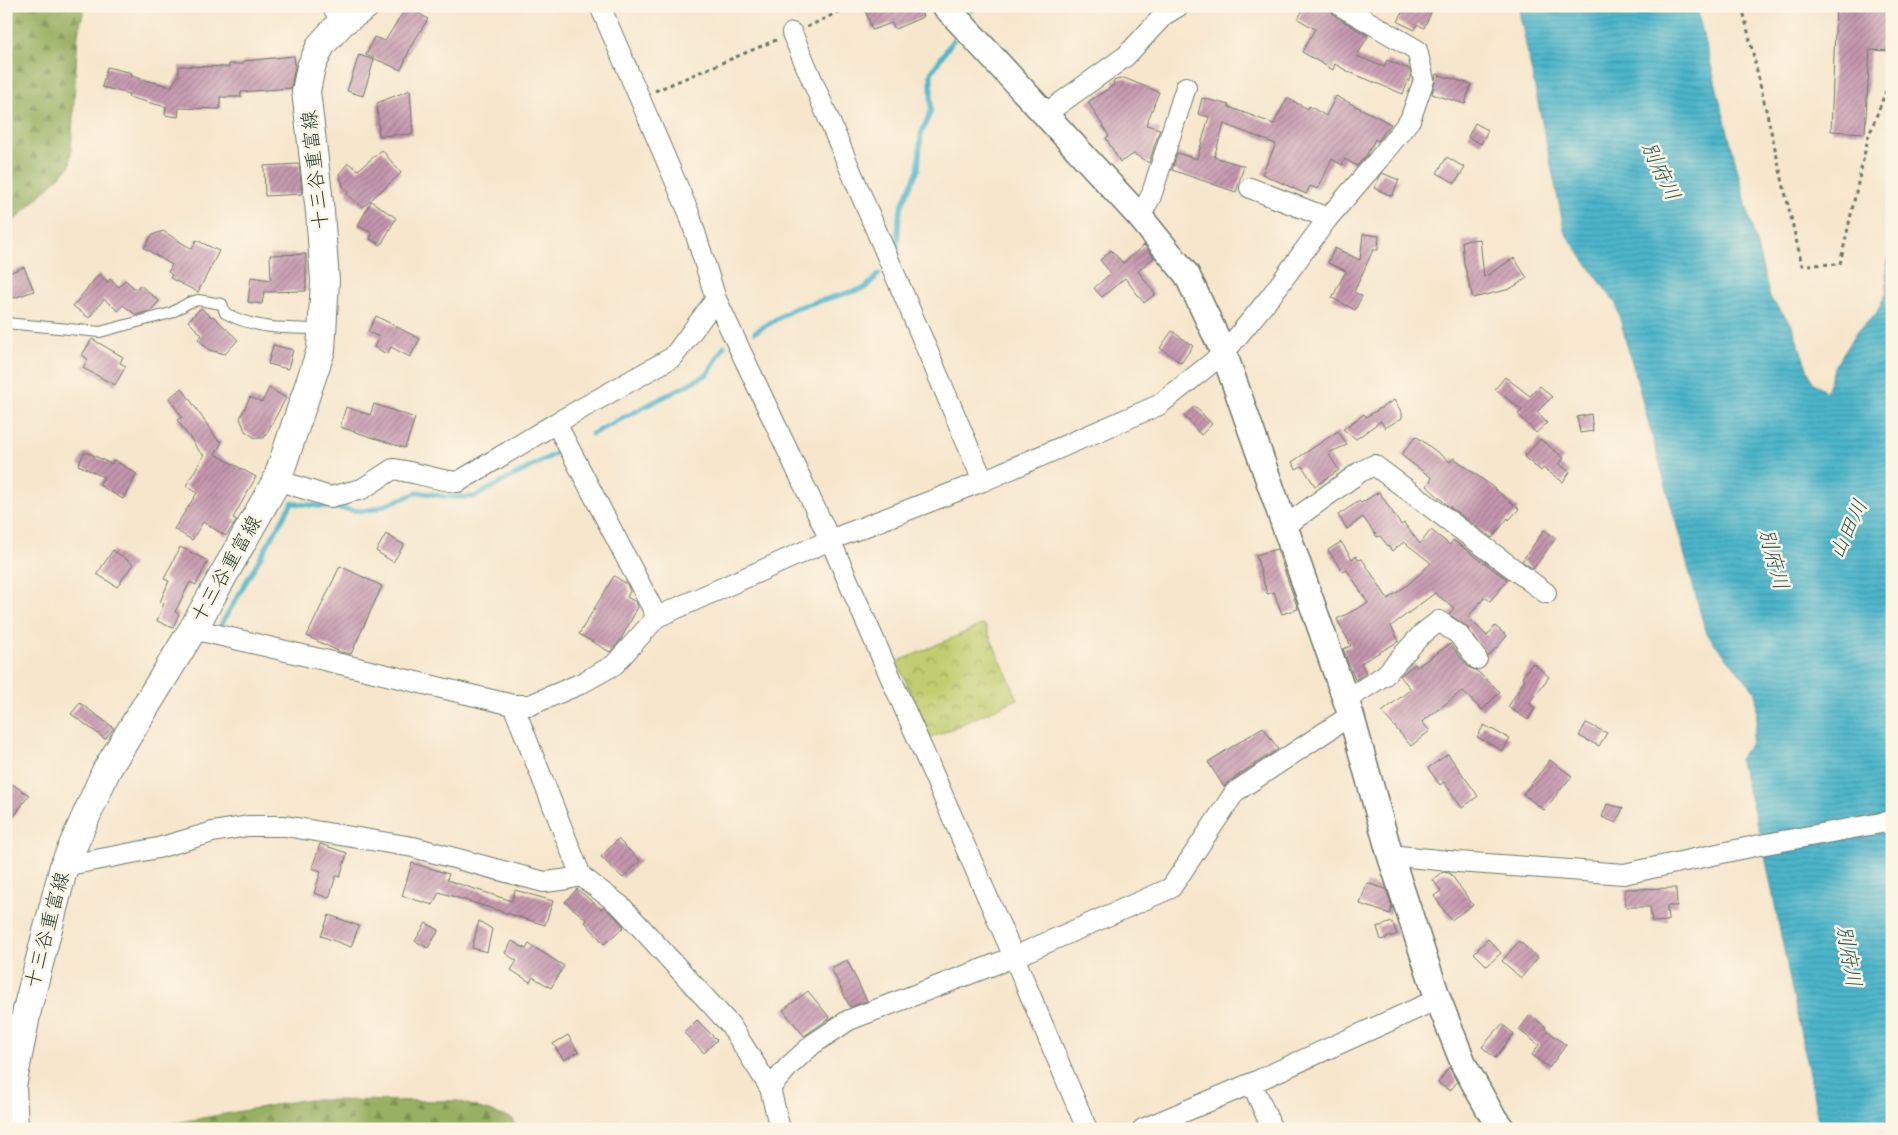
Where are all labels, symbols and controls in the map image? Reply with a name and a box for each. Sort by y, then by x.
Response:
street label: 十三谷重富線 [296,109,334,231]
water label: 別府川 [1636,137,1686,205]
water label: 山田川 [1823,495,1873,563]
street label: 十三谷重富線 [185,511,267,627]
water label: 別府川 [1753,525,1795,593]
street label: 十三谷重富線 [19,869,75,991]
water label: 別府川 [1831,923,1867,989]

